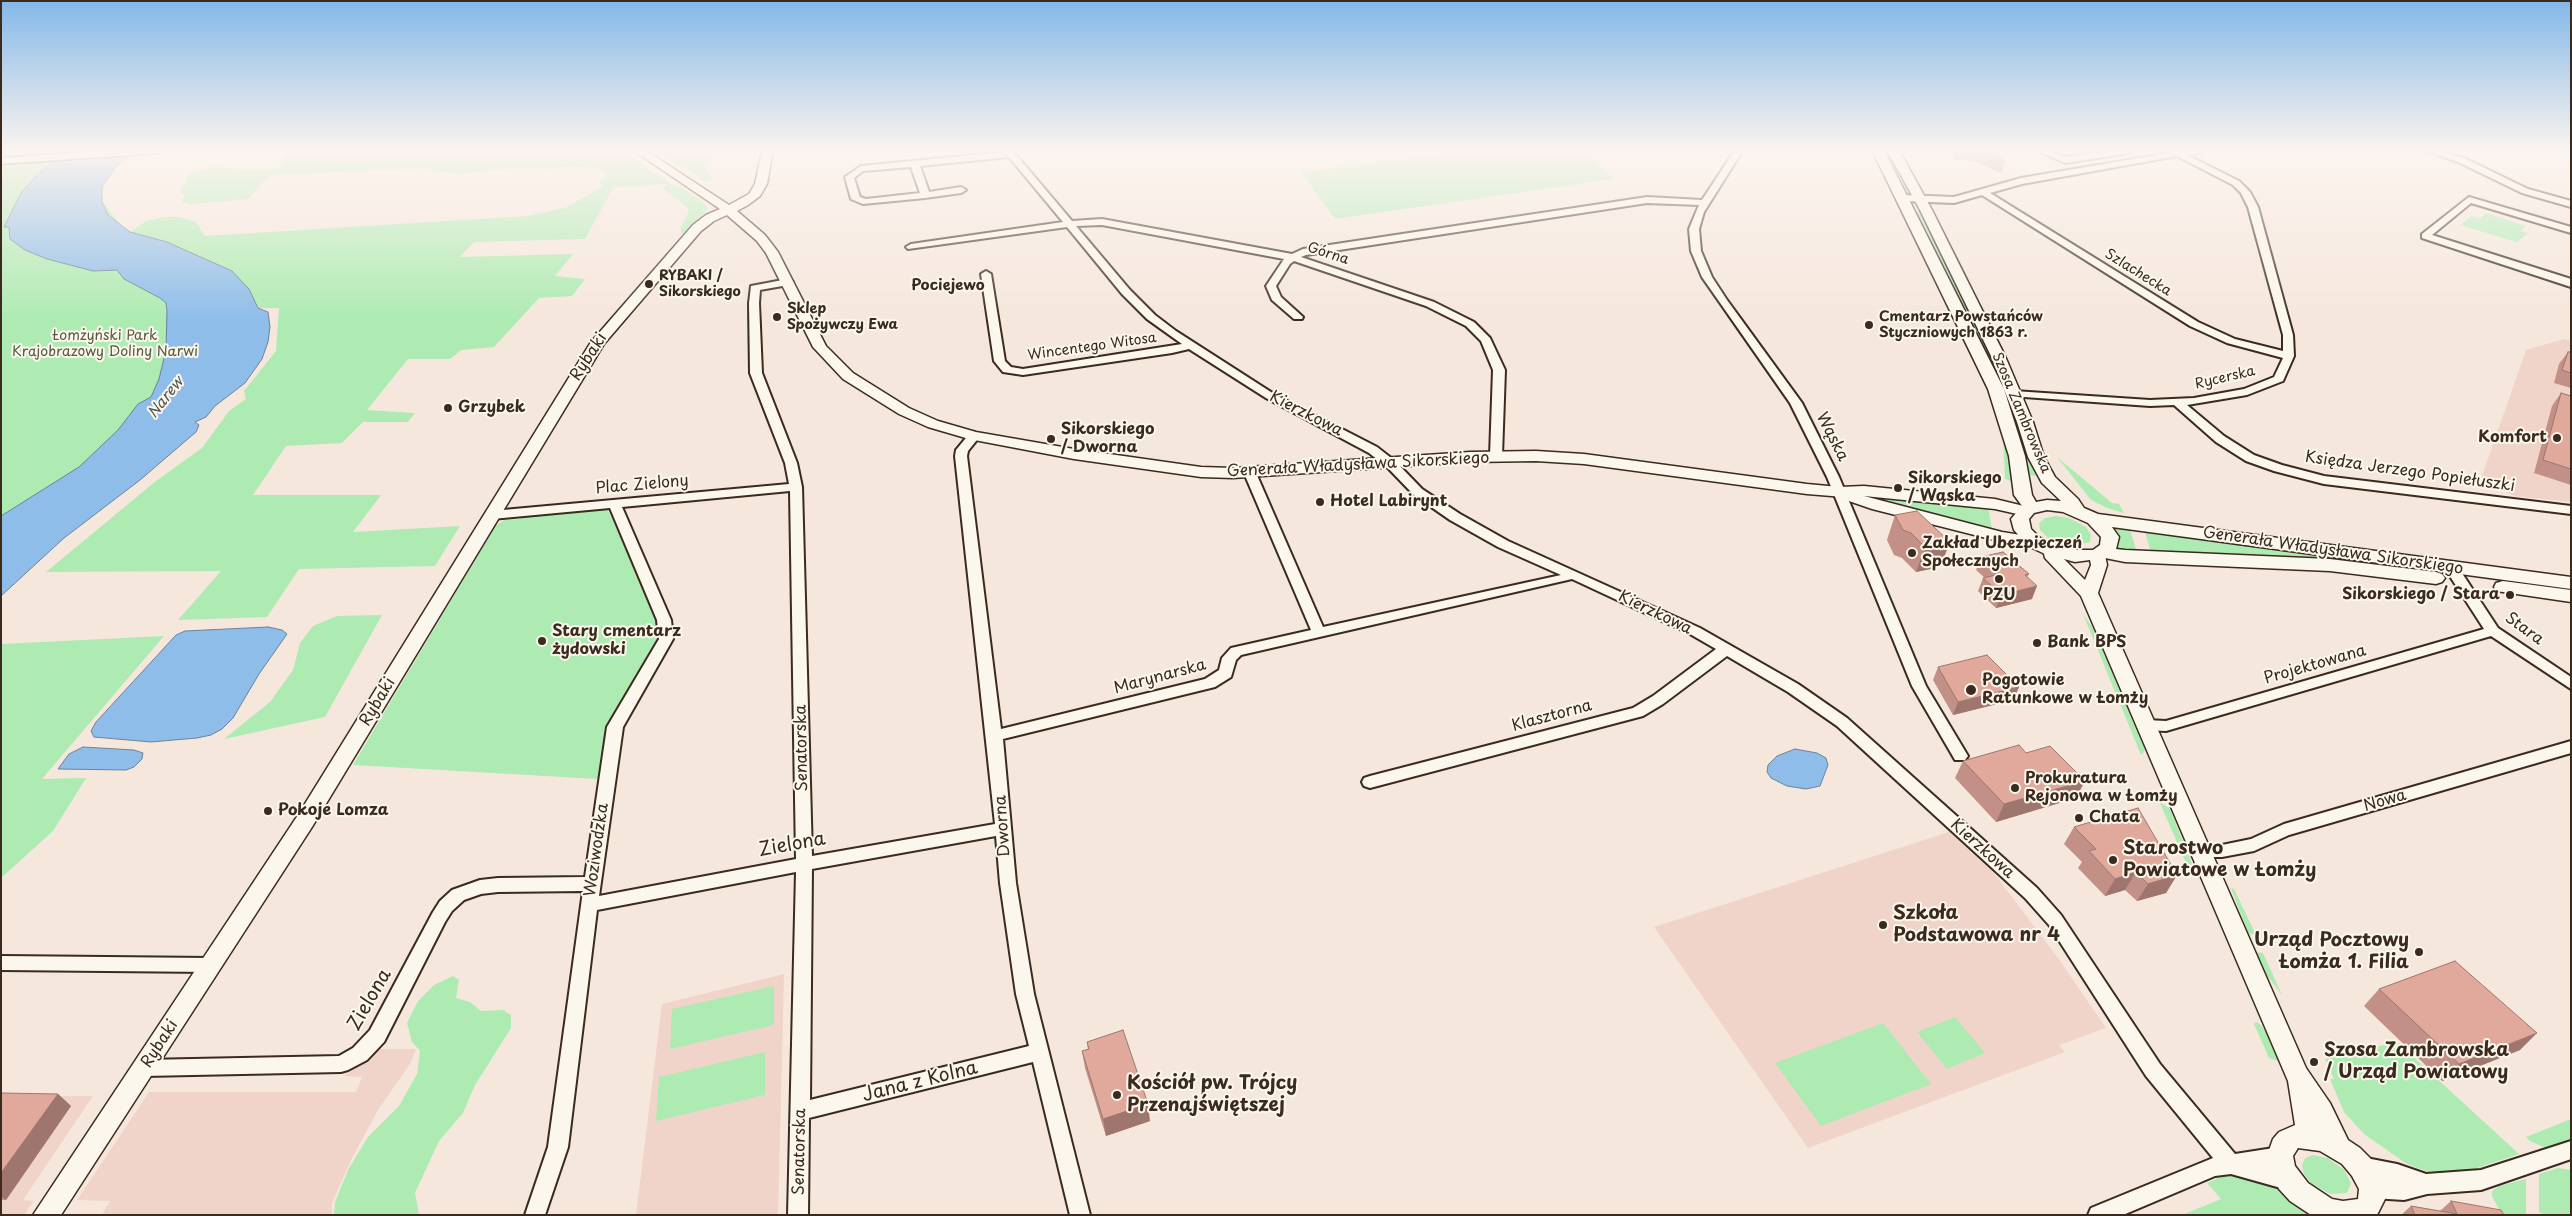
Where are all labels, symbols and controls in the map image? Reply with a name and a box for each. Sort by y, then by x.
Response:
street label: Górna [1305,239,1351,269]
street label: Szlachecka [2102,246,2174,300]
place label: RYBAKI / Sikorskiego [659,268,741,300]
district label: Pociejewo [911,277,985,295]
marker: RYBAKI / Sikorskiego [643,278,655,290]
place label: Sklep Spożywczy Ewa [787,301,898,334]
place label: Cmentarz Powstańców Styczniowych 1863 r. [1879,309,2043,342]
marker: Sklep Spożywczy Ewa [771,311,783,323]
marker: Cmentarz Powstańców Styczniowych 1863 r. [1863,319,1875,331]
park label: Łomżyński Park Krajobrazowy Doliny Narwi [12,328,198,361]
street label: Rybaki [567,330,611,384]
street label: Wincentego Witosa [1027,330,1157,364]
street label: Szosa Zambrowska [1988,350,2054,476]
street label: Rycerska [2193,363,2257,393]
water label: Narew [144,374,188,422]
street label: Kierzkowa [1266,387,1346,441]
place label: Grzybek [458,398,525,418]
marker: Grzybek [442,402,454,414]
street label: Wąska [1812,409,1852,465]
place label: Sikorskiego / Dworna [1061,420,1154,458]
place label: Komfort [2478,428,2547,448]
marker: Komfort [2551,432,2563,444]
marker: Sikorskiego / Dworna [1045,433,1057,445]
street label: Księdza Jerzego Popiełuszki [2304,448,2516,496]
street label: Generała Władysława Sikorskiego [1226,449,1490,481]
place label: Sikorskiego / Wąska [1908,469,2001,507]
street label: Plac Zielony [595,471,689,499]
marker: Sikorskiego / Wąska [1892,482,1904,494]
place label: Hotel Labirynt [1330,492,1447,512]
marker: Hotel Labirynt [1314,496,1326,508]
street label: Generała Władysława Sikorskiego [2202,523,2464,579]
place label: Zakład Ubezpieczeń Społecznych [1922,534,2082,572]
marker: Zakład Ubezpieczeń Społecznych [1906,547,1918,559]
marker: PZU [1993,573,2005,585]
place label: Sikorskiego / Stara [2342,585,2500,605]
place label: PZU [1983,586,2015,606]
street label: Kierzkowa [1615,587,1695,639]
marker: Sikorskiego / Stara [2504,589,2516,601]
street label: Stara [2501,609,2547,649]
place label: Stary cmentarz żydowski [552,622,681,660]
place label: Bank BPS [2047,633,2127,653]
marker: Stary cmentarz żydowski [536,635,548,647]
marker: Bank BPS [2031,637,2043,649]
street label: Projektowana [2262,641,2368,689]
street label: Marynarska [1112,655,1208,699]
place label: Pogotowie Ratunkowe w Łomży [1982,671,2148,709]
street label: Rybaki [356,674,400,730]
marker: Pogotowie Ratunkowe w Łomży [1964,683,1978,697]
street label: Klasztorna [1510,696,1594,736]
street label: Senatorska [792,704,812,792]
place label: Prokuratura Rejonowa w Łomży [2025,769,2177,807]
marker: Prokuratura Rejonowa w Łomży [2009,782,2021,794]
street label: Nowa [2361,786,2409,816]
street label: Dworna [991,795,1015,857]
place label: Pokoje Lomza [278,801,389,821]
street label: Woziwodzka [581,802,613,898]
marker: Pokoje Lomza [262,805,274,817]
place label: Chata [2089,808,2140,828]
marker: Chata [2073,812,2085,824]
street label: Kierzkowa [1946,815,2018,883]
street label: Zielona [757,828,827,862]
place label: Starostwo Powiatowe w Łomży [2123,838,2316,882]
marker: Starostwo Powiatowe w Łomży [2107,854,2119,866]
place label: Szkoła Podstawowa nr 4 [1893,903,2060,947]
marker: Szkoła Podstawowa nr 4 [1877,919,1889,931]
place label: Urząd Pocztowy Łomża 1. Filia [2254,930,2409,974]
marker: Urząd Pocztowy Łomża 1. Filia [2413,946,2425,958]
street label: Zielona [343,965,397,1035]
street label: Rybaki [138,1017,182,1071]
place label: Szosa Zambrowska / Urząd Powiatowy [2324,1040,2509,1084]
marker: Szosa Zambrowska / Urząd Powiatowy [2308,1056,2320,1068]
street label: Jana z Kolna [860,1057,980,1107]
place label: Kościół pw. Trójcy Przenajświętszej [1127,1073,1297,1117]
marker: Kościół pw. Trójcy Przenajświętszej [1111,1089,1123,1101]
street label: Senatorska [790,1108,810,1196]

